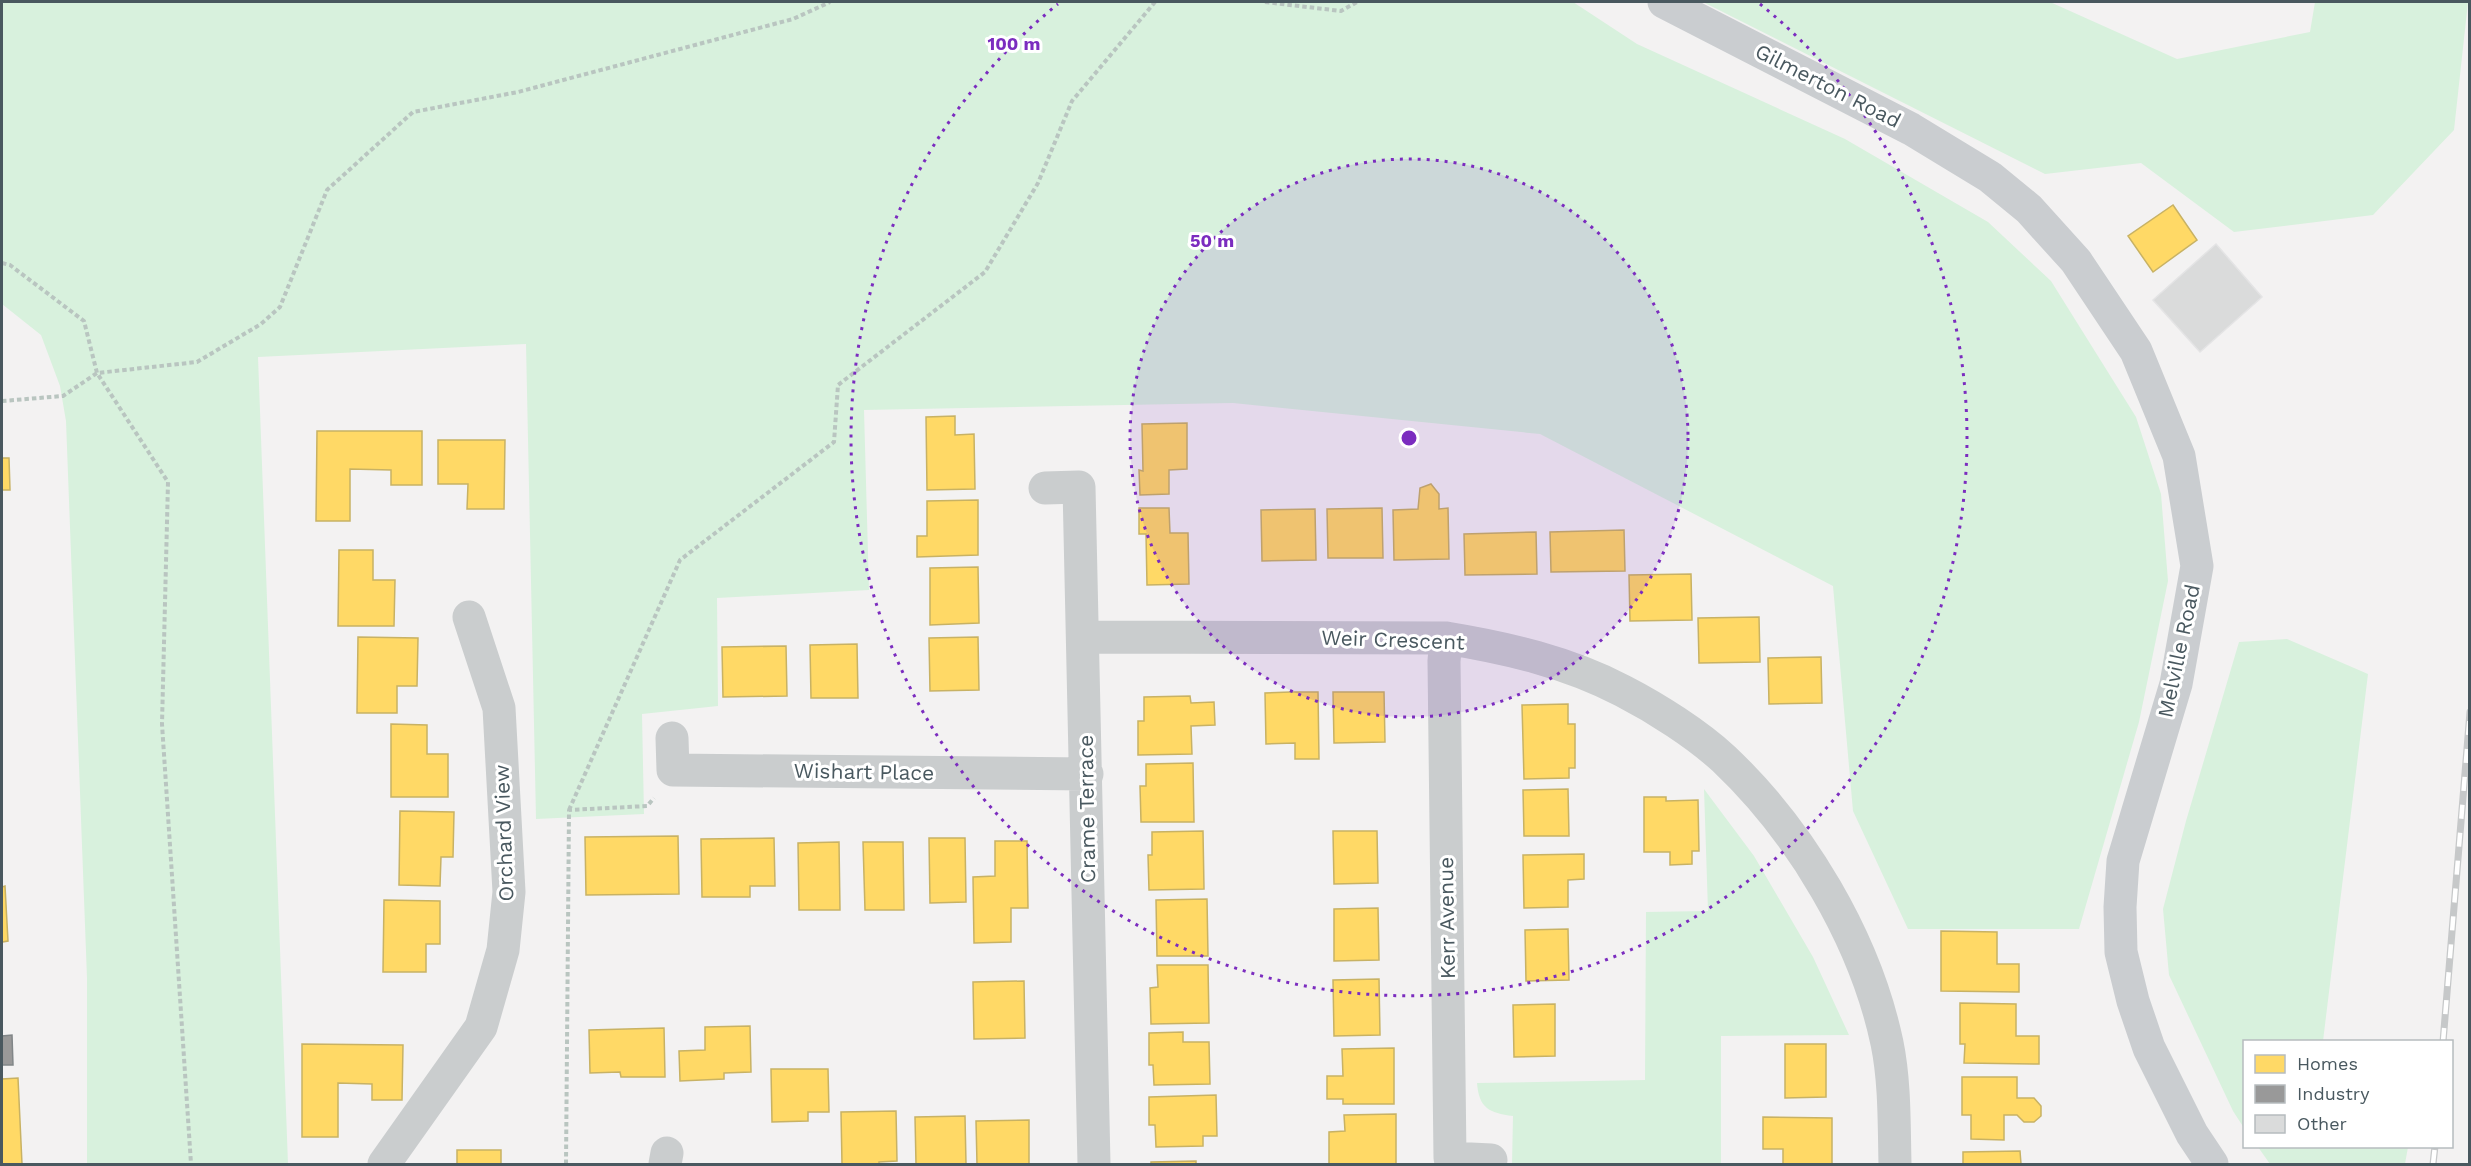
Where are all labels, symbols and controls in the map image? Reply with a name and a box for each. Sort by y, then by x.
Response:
text: 100 m [987,33,1041,54]
street label: Gilmerton Road [1751,38,1905,133]
text: 50 m [1190,230,1234,251]
centre of rings [1399,428,1419,448]
street label: Melville Road [2152,582,2205,720]
street label: Weir Crescent [1321,624,1465,655]
street label: Crame Terrace [1073,735,1100,883]
street label: Wishart Place [793,758,935,785]
street label: Orchard View [489,764,518,902]
street label: Kerr Avenue [1433,857,1460,979]
legend [2243,1040,2453,1148]
text: Homes [2297,1053,2358,1074]
text: Industry [2297,1083,2370,1104]
text: Other [2297,1113,2347,1134]

